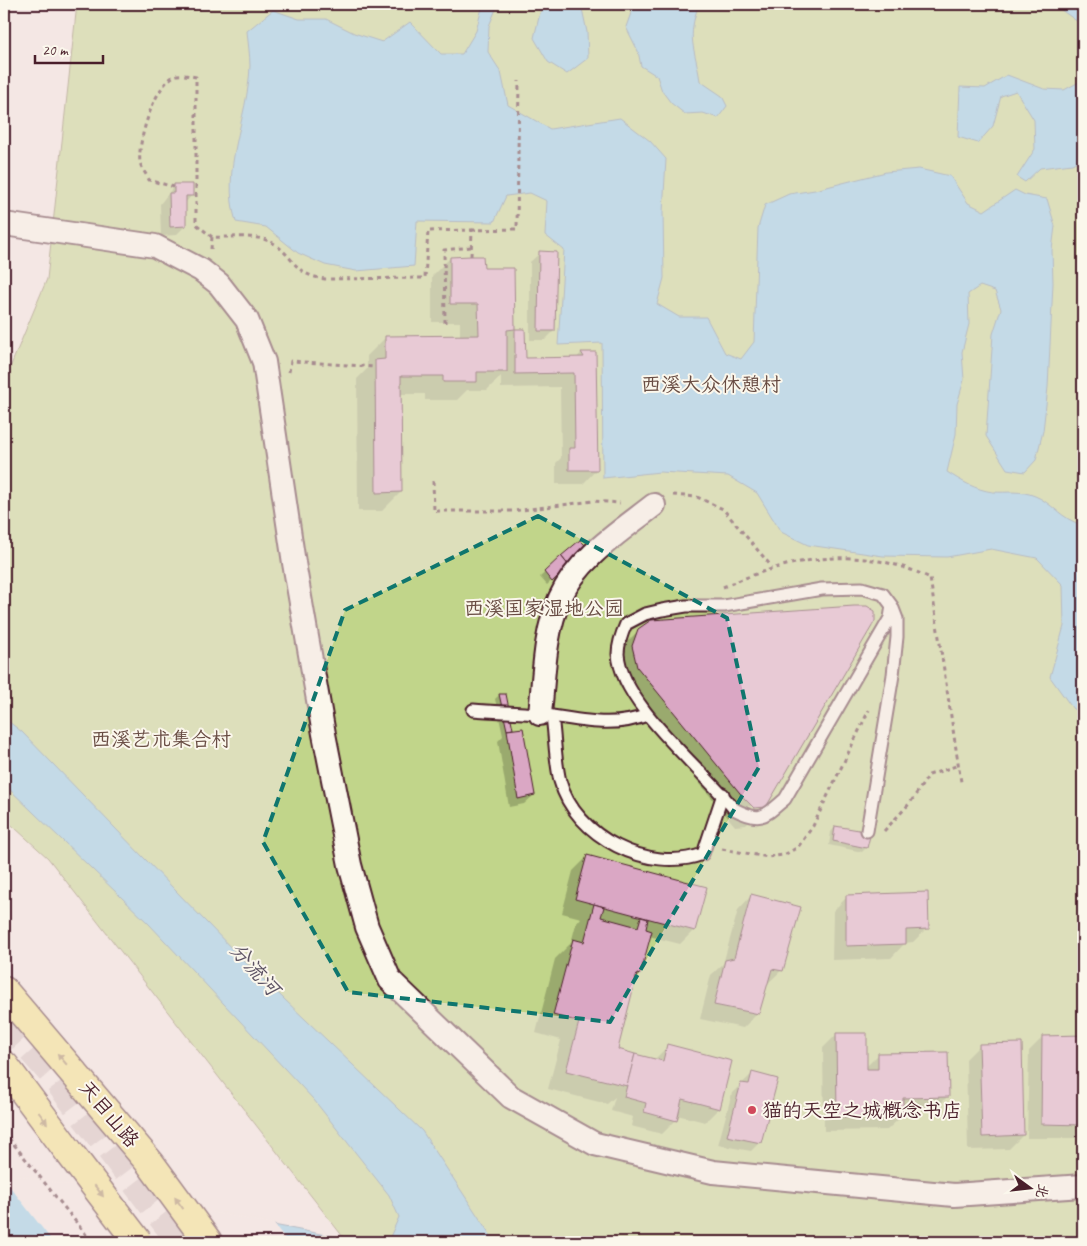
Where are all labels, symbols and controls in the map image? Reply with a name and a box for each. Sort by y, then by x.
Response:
scale bar [35,32,102,64]
text: 20 m [42,41,69,60]
park label: 西溪大众休憩村 [641,372,781,397]
park label: 西溪国家湿地公园 [464,596,624,621]
park label: 西溪艺术集合村 [91,727,231,752]
water label: 分流河 [224,937,288,1003]
one-way arrow [56,1053,68,1065]
street label: 天目山路 [74,1075,145,1153]
place label: 猫的天空之城概念书店 [762,1098,962,1123]
marker: 猫的天空之城概念书店 [746,1104,758,1116]
one-way arrow [38,1111,49,1124]
north arrow [1004,1164,1054,1214]
text: 北 [1032,1182,1052,1200]
one-way arrow [93,1184,104,1197]
one-way arrow [174,1197,185,1210]

